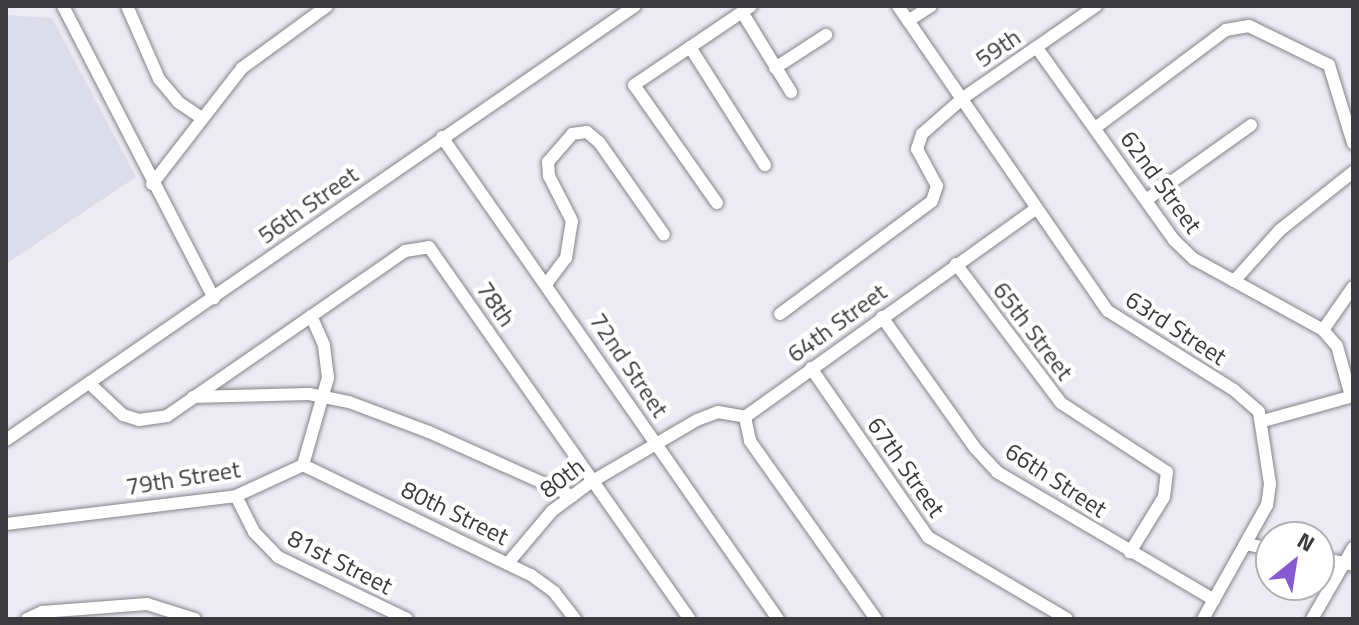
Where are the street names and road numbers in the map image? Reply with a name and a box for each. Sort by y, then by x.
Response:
street label: 59th [970,23,1026,73]
street label: 62nd Street [1114,125,1208,239]
street label: 56th Street [252,160,364,250]
street label: 78th [471,276,521,332]
street label: 65th Street [987,276,1079,386]
street label: 64th Street [782,277,892,369]
street label: 63rd Street [1120,285,1232,371]
street label: 72nd Street [584,307,674,423]
street label: 67th Street [861,411,951,523]
street label: 66th Street [1000,437,1112,523]
street label: 80th [534,452,590,504]
street label: 79th Street [124,455,242,501]
street label: 80th Street [397,475,513,551]
street label: 81st Street [283,523,397,601]

